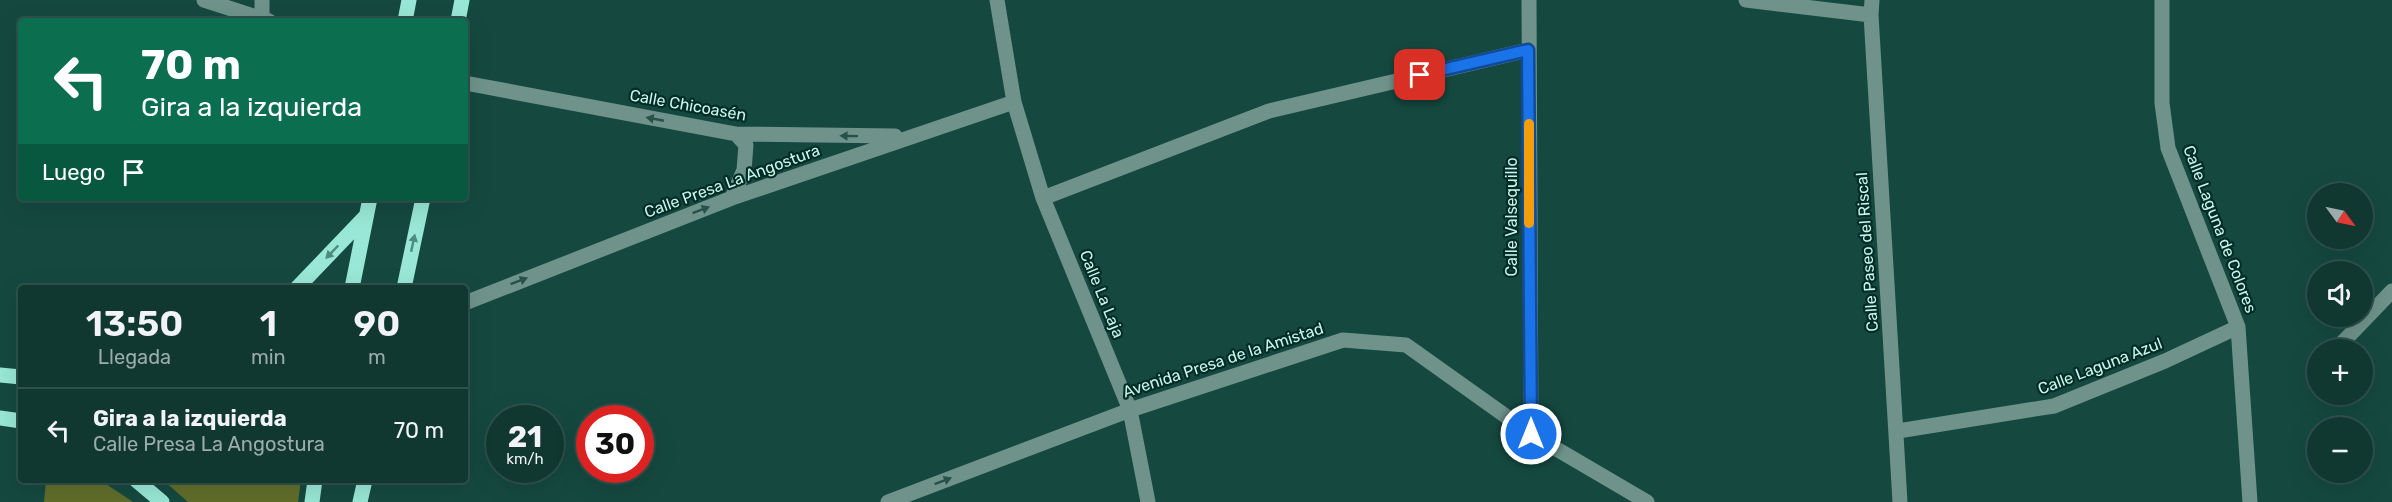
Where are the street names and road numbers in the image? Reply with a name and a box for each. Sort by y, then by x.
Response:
street label: Calle Chicoasén [628,85,748,125]
street label: Calle Presa La Angostura [642,140,822,222]
street label: Calle Laguna de Colores [2179,143,2261,315]
street label: Calle Valsequillo [1502,157,1521,277]
street label: Calle Paseo del Riscal [1852,172,1882,332]
street label: Calle La Laja [1076,247,1128,341]
street label: Avenida Presa de la Amistad [1120,319,1326,401]
street label: Calle Laguna Azul [2035,334,2165,398]

